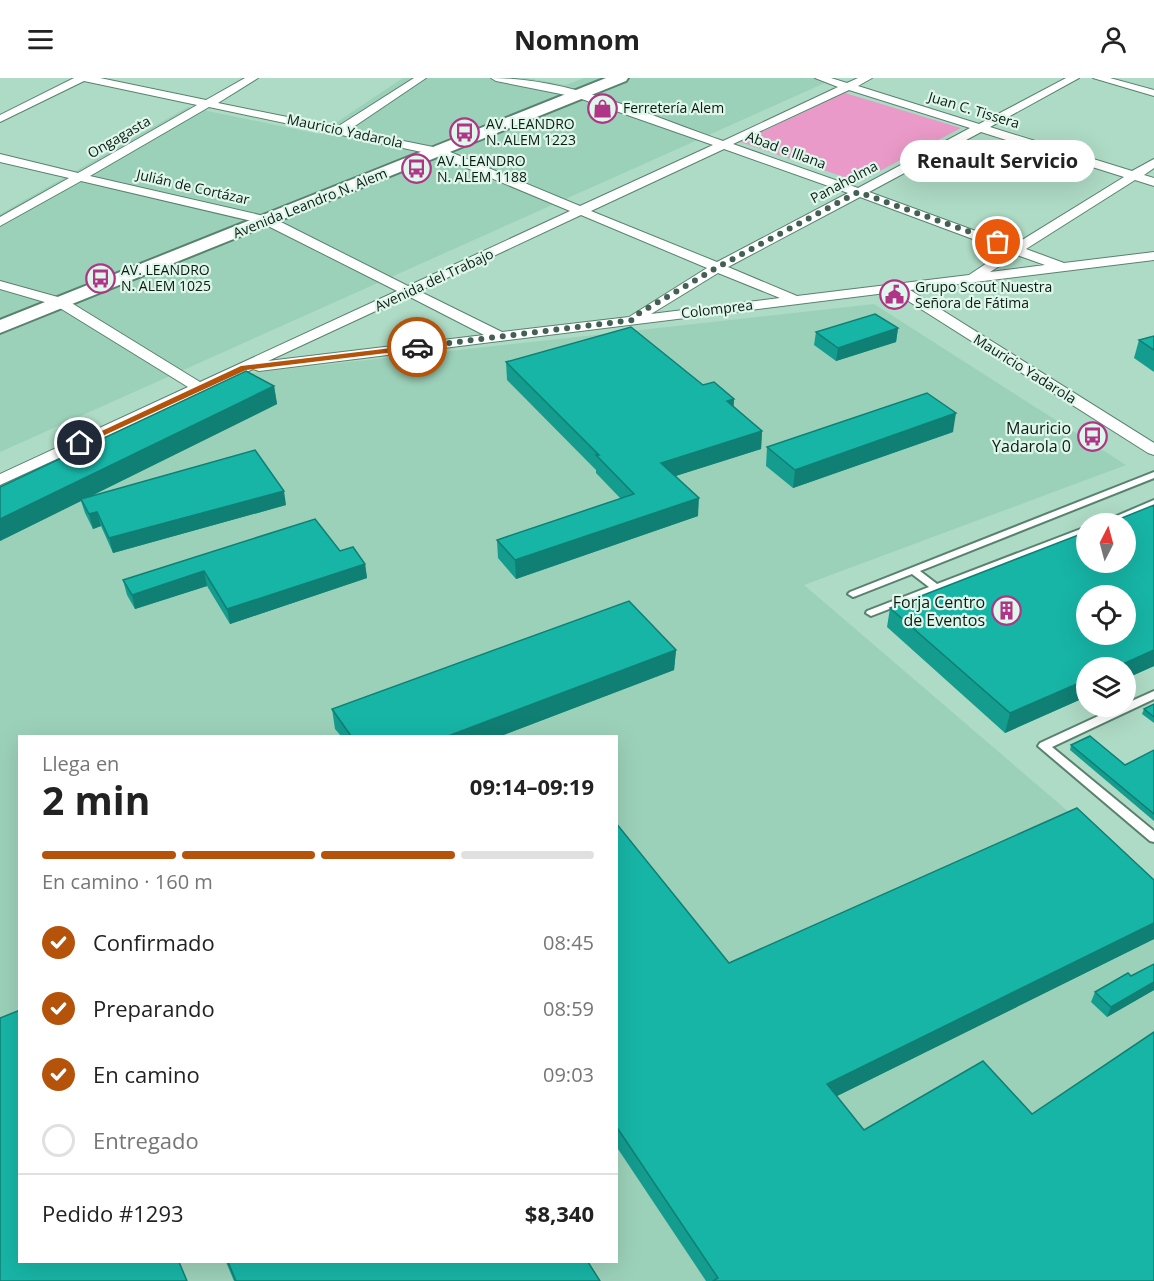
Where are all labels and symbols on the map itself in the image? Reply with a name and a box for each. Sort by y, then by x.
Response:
street label: Juan C. Tissera [924,86,1022,132]
shop icon: Ferretería Alem [586,92,618,124]
place label: Ferretería Alem [623,98,724,117]
street label: Mauricio Yadarola [285,109,405,152]
street label: Ongagasta [84,111,154,162]
place label: AV. LEANDRO N. ALEM 1223 [486,114,576,149]
bus stop icon: AV. LEANDRO N. ALEM 1223 [449,116,481,148]
street label: Abad e Illana [743,126,829,173]
callout: Renault Servicio [900,140,1096,182]
place label: AV. LEANDRO N. ALEM 1188 [437,151,527,186]
bus stop icon: AV. LEANDRO N. ALEM 1188 [400,153,432,185]
street label: Panaholma [807,156,881,207]
street label: Avenida Leandro N. Alem [230,163,390,242]
street label: Julián de Cortázar [133,164,252,209]
pin [972,216,1023,267]
street label: Avenida del Trabajo [371,244,496,315]
place label: AV. LEANDRO N. ALEM 1025 [121,260,211,295]
bus stop icon: AV. LEANDRO N. ALEM 1025 [84,262,116,294]
place label: Grupo Scout Nuestra Señora de Fátima [915,277,1052,312]
public building icon: Grupo Scout Nuestra Señora de Fátima [878,279,910,311]
street label: Colomprea [680,295,754,322]
courier [387,317,447,377]
street label: Mauricio Yadarola [970,329,1080,408]
pin [54,417,105,468]
place label: Mauricio Yadarola 0 [992,417,1071,457]
bus stop icon: Mauricio Yadarola 0 [1076,421,1108,453]
north arrow [1076,513,1136,573]
place label: Forja Centro de Eventos [893,591,985,631]
building icon: Forja Centro de Eventos [990,595,1022,627]

